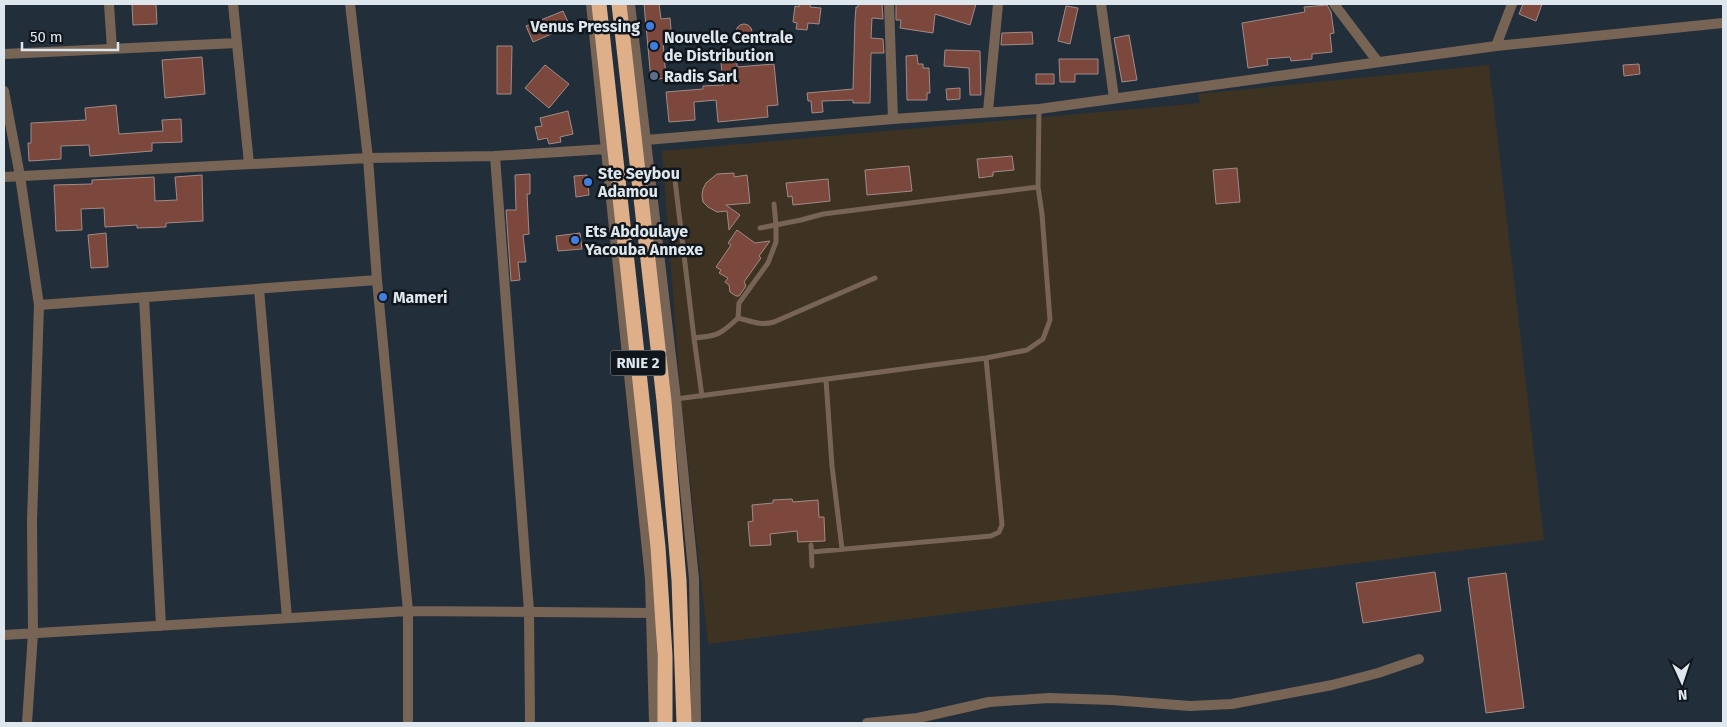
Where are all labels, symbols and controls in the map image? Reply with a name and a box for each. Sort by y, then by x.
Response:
place label: Venus Pressing [530,17,640,36]
scale bar [22,20,119,52]
marker: Venus Pressing [644,20,656,32]
text: 50 m [30,28,63,46]
place label: Nouvelle Centrale de Distribution [664,28,793,65]
marker: Nouvelle Centrale de Distribution [648,40,660,52]
place label: Radis Sarl [664,67,737,86]
marker: Radis Sarl [648,70,660,82]
place label: Ste Seybou Adamou [597,164,680,201]
marker: Ste Seybou Adamou [582,176,594,188]
place label: Ets Abdoulaye Yacouba Annexe [584,222,703,259]
marker: Ets Abdoulaye Yacouba Annexe [569,234,581,246]
place label: Mameri [393,288,448,307]
marker: Mameri [377,291,389,303]
road number: RNIE 2 [610,350,666,376]
north arrow [1657,657,1707,707]
text: N [1678,686,1688,703]

